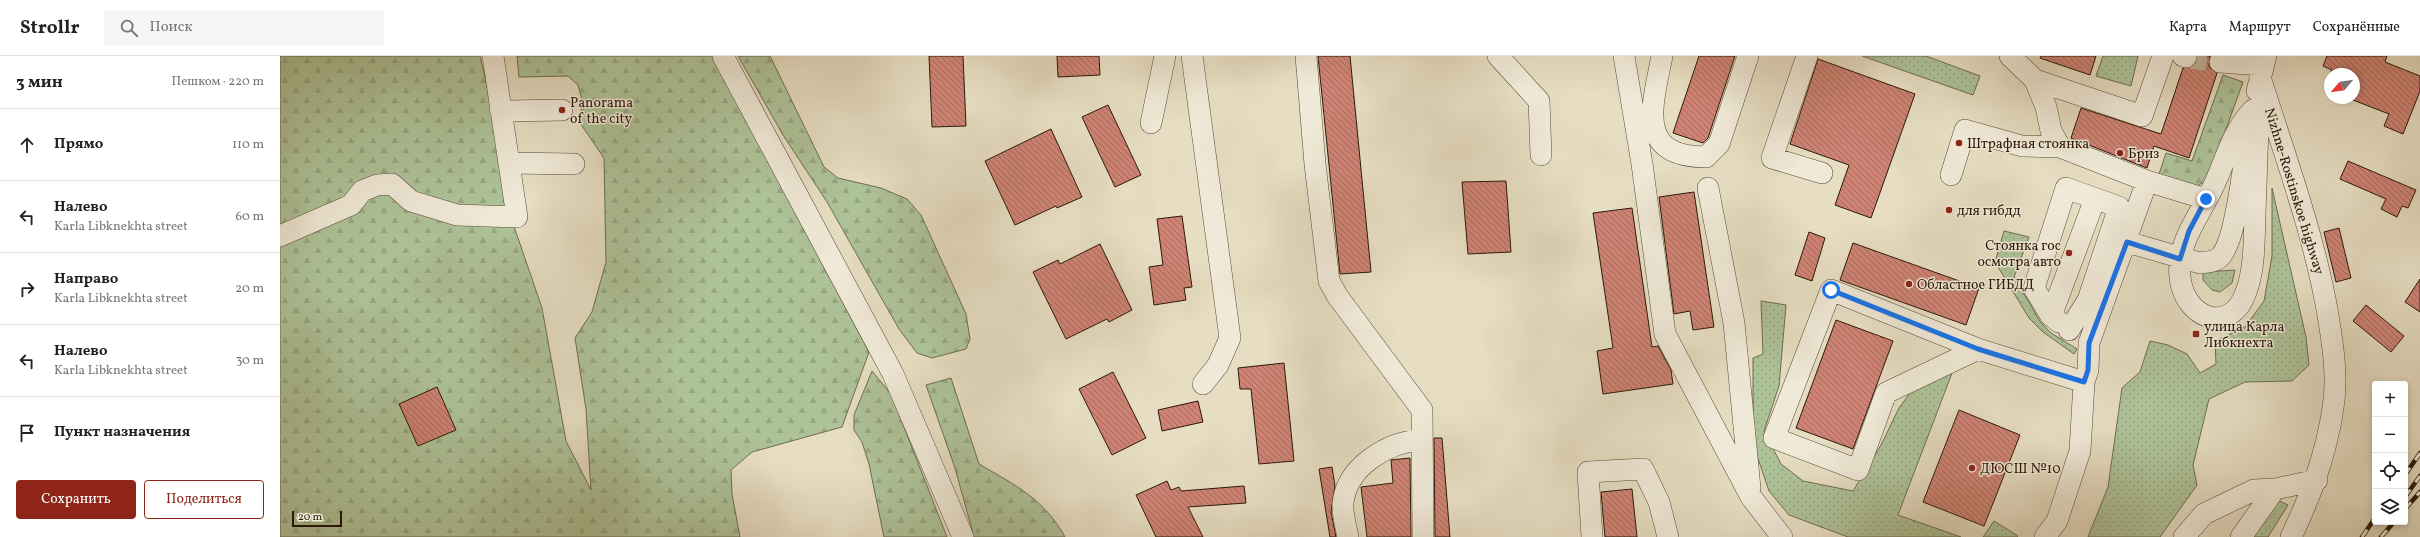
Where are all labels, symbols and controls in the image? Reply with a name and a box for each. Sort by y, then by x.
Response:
search box [104,10,384,46]
text: Strollr [20,15,80,41]
icon: search [118,17,140,39]
text: Поиск [150,17,192,38]
text: Карта [2169,18,2207,37]
text: Маршрут [2229,18,2291,37]
text: Сохранённые [2313,18,2400,37]
north arrow [2324,68,2360,104]
text: 3 мин [16,71,63,94]
text: Пешком · 220 m [172,73,264,91]
place label: Panorama of the city [570,94,633,129]
marker: Panorama of the city [557,105,567,115]
street label: Nizhne-Rostinskoe highway [2259,106,2328,278]
icon: ahead [16,134,38,156]
text: Прямо [54,134,103,155]
place label: Штрафная стоянка [1967,135,2089,154]
text: 110 m [232,136,264,154]
marker: Штрафная стоянка [1954,138,1964,148]
place label: Бриз [2128,145,2159,164]
marker: Бриз [2115,148,2125,158]
route end [2197,190,2215,208]
text: Налево [54,197,108,218]
place label: для гибдд [1957,202,2021,221]
marker: для гибдд [1944,205,1954,215]
icon: left [16,206,38,228]
text: 60 m [236,208,264,226]
text: Karla Libknekhta street [54,218,188,236]
place label: Стоянка гос осмотра авто [1977,237,2061,272]
marker: Стоянка гос осмотра авто [2064,248,2074,258]
text: Направо [54,269,118,290]
place label: Областное ГИБДД [1917,276,2034,295]
icon: right [16,278,38,300]
marker: Областное ГИБДД [1904,279,1914,289]
text: 20 m [235,280,264,298]
route start [1822,281,1840,299]
text: Karla Libknekhta street [54,290,188,308]
place label: улица Карла Либкнехта [2204,318,2284,353]
marker: улица Карла Либкнехта [2191,329,2201,339]
text: Налево [54,341,108,362]
icon: left [16,350,38,372]
text: 30 m [236,352,264,370]
text: Karla Libknekhta street [54,362,188,380]
map controls [2372,381,2408,525]
button: + [2372,381,2408,417]
button: − [2372,417,2408,453]
icon: arrive [16,422,38,444]
text: Пункт назначения [54,422,190,443]
button: locate [2372,453,2408,489]
place label: ДЮСШ №10 [1980,460,2061,479]
marker: ДЮСШ №10 [1967,463,1977,473]
button: Сохранить [16,480,136,519]
button: Поделиться [144,480,264,519]
button: layers [2372,489,2408,525]
scale bar [292,509,342,528]
text: 20 m [298,510,322,525]

